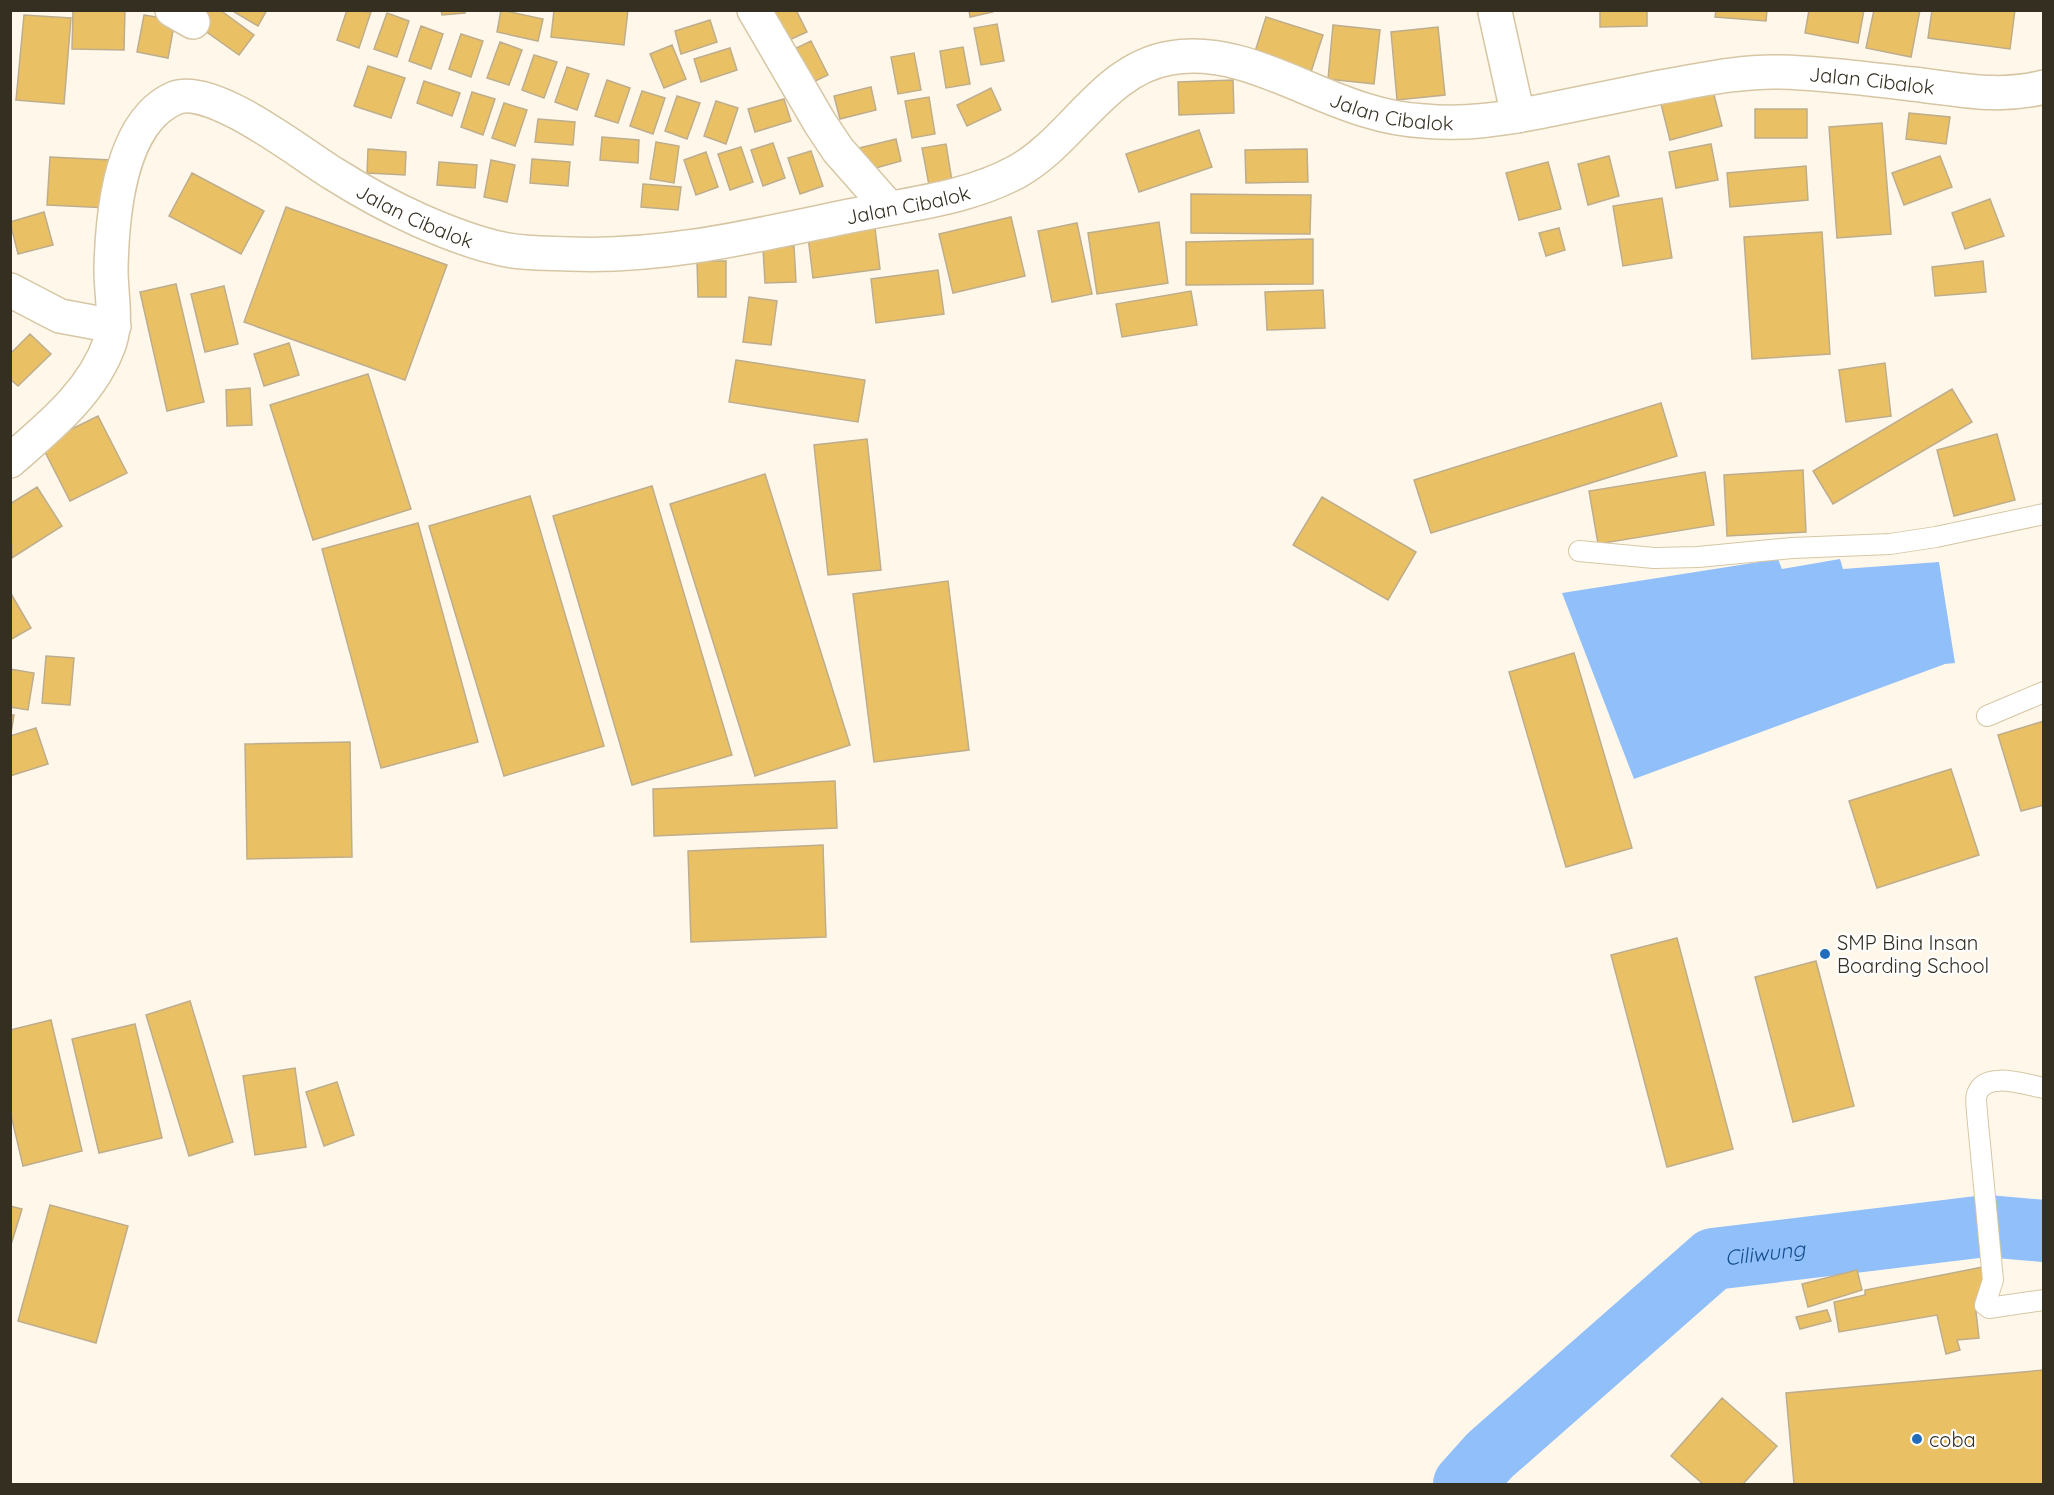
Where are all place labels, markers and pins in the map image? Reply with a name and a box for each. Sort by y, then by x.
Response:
place label: SMP Bina Insan Boarding School [1837,930,1989,978]
marker: SMP Bina Insan Boarding School [1818,947,1832,961]
place label: coba [1929,1427,1976,1452]
marker: coba [1910,1432,1924,1446]

